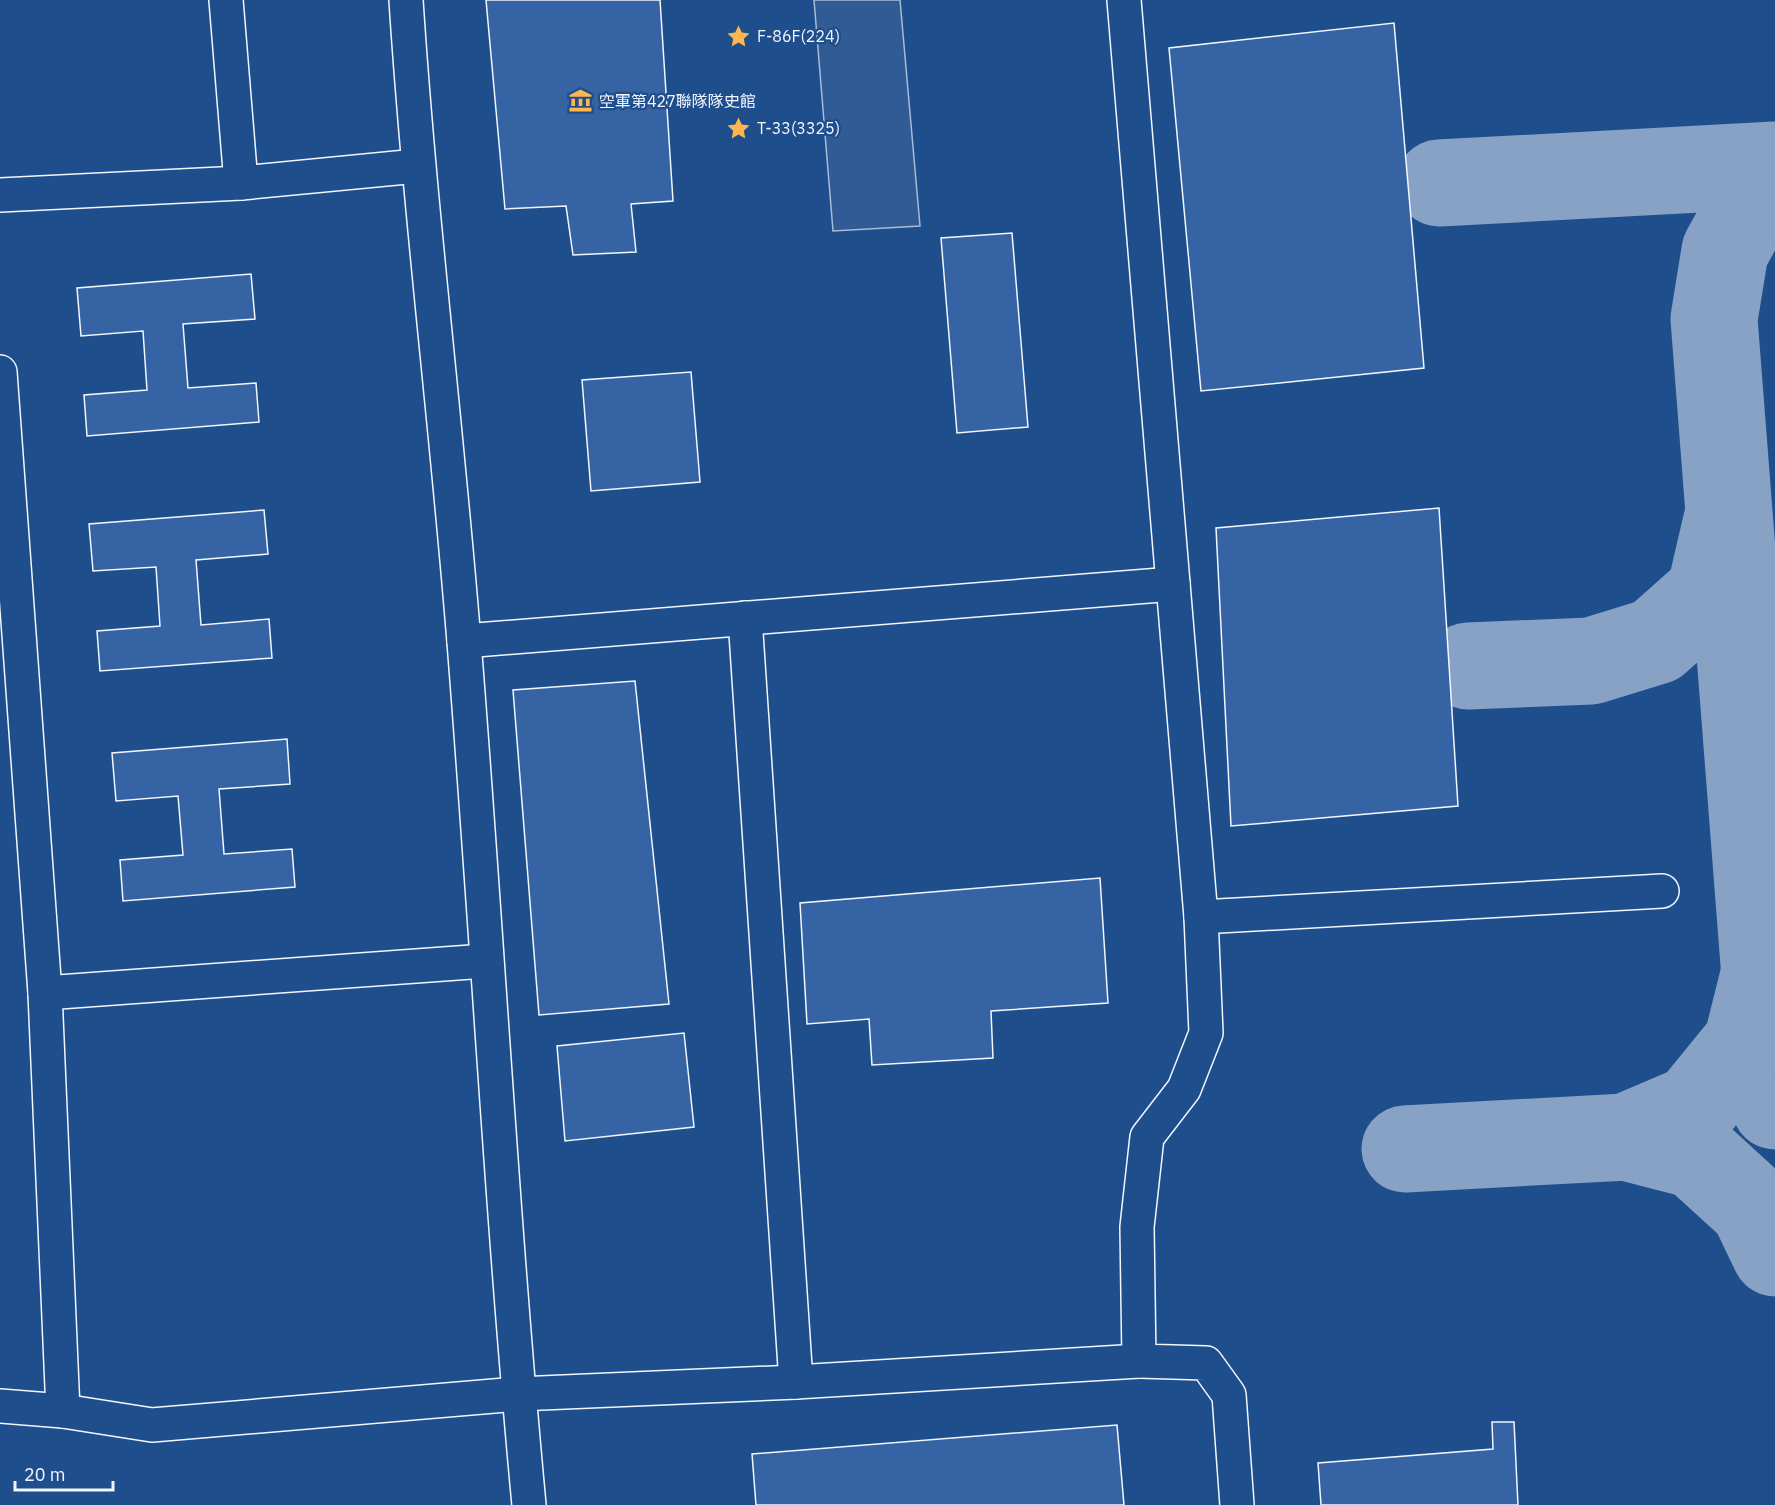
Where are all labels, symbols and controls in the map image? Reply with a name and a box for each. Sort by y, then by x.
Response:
place icon: F-86F(224) [726,23,752,49]
place label: F-86F(224) [757,26,840,46]
museum icon: 空軍第427聯隊隊史館 [568,88,594,114]
place label: 空軍第427聯隊隊史館 [599,91,756,111]
place icon: T-33(3325) [726,115,752,141]
place label: T-33(3325) [757,118,840,138]
scale bar [15,1454,112,1492]
text: 20 m [24,1463,66,1486]

